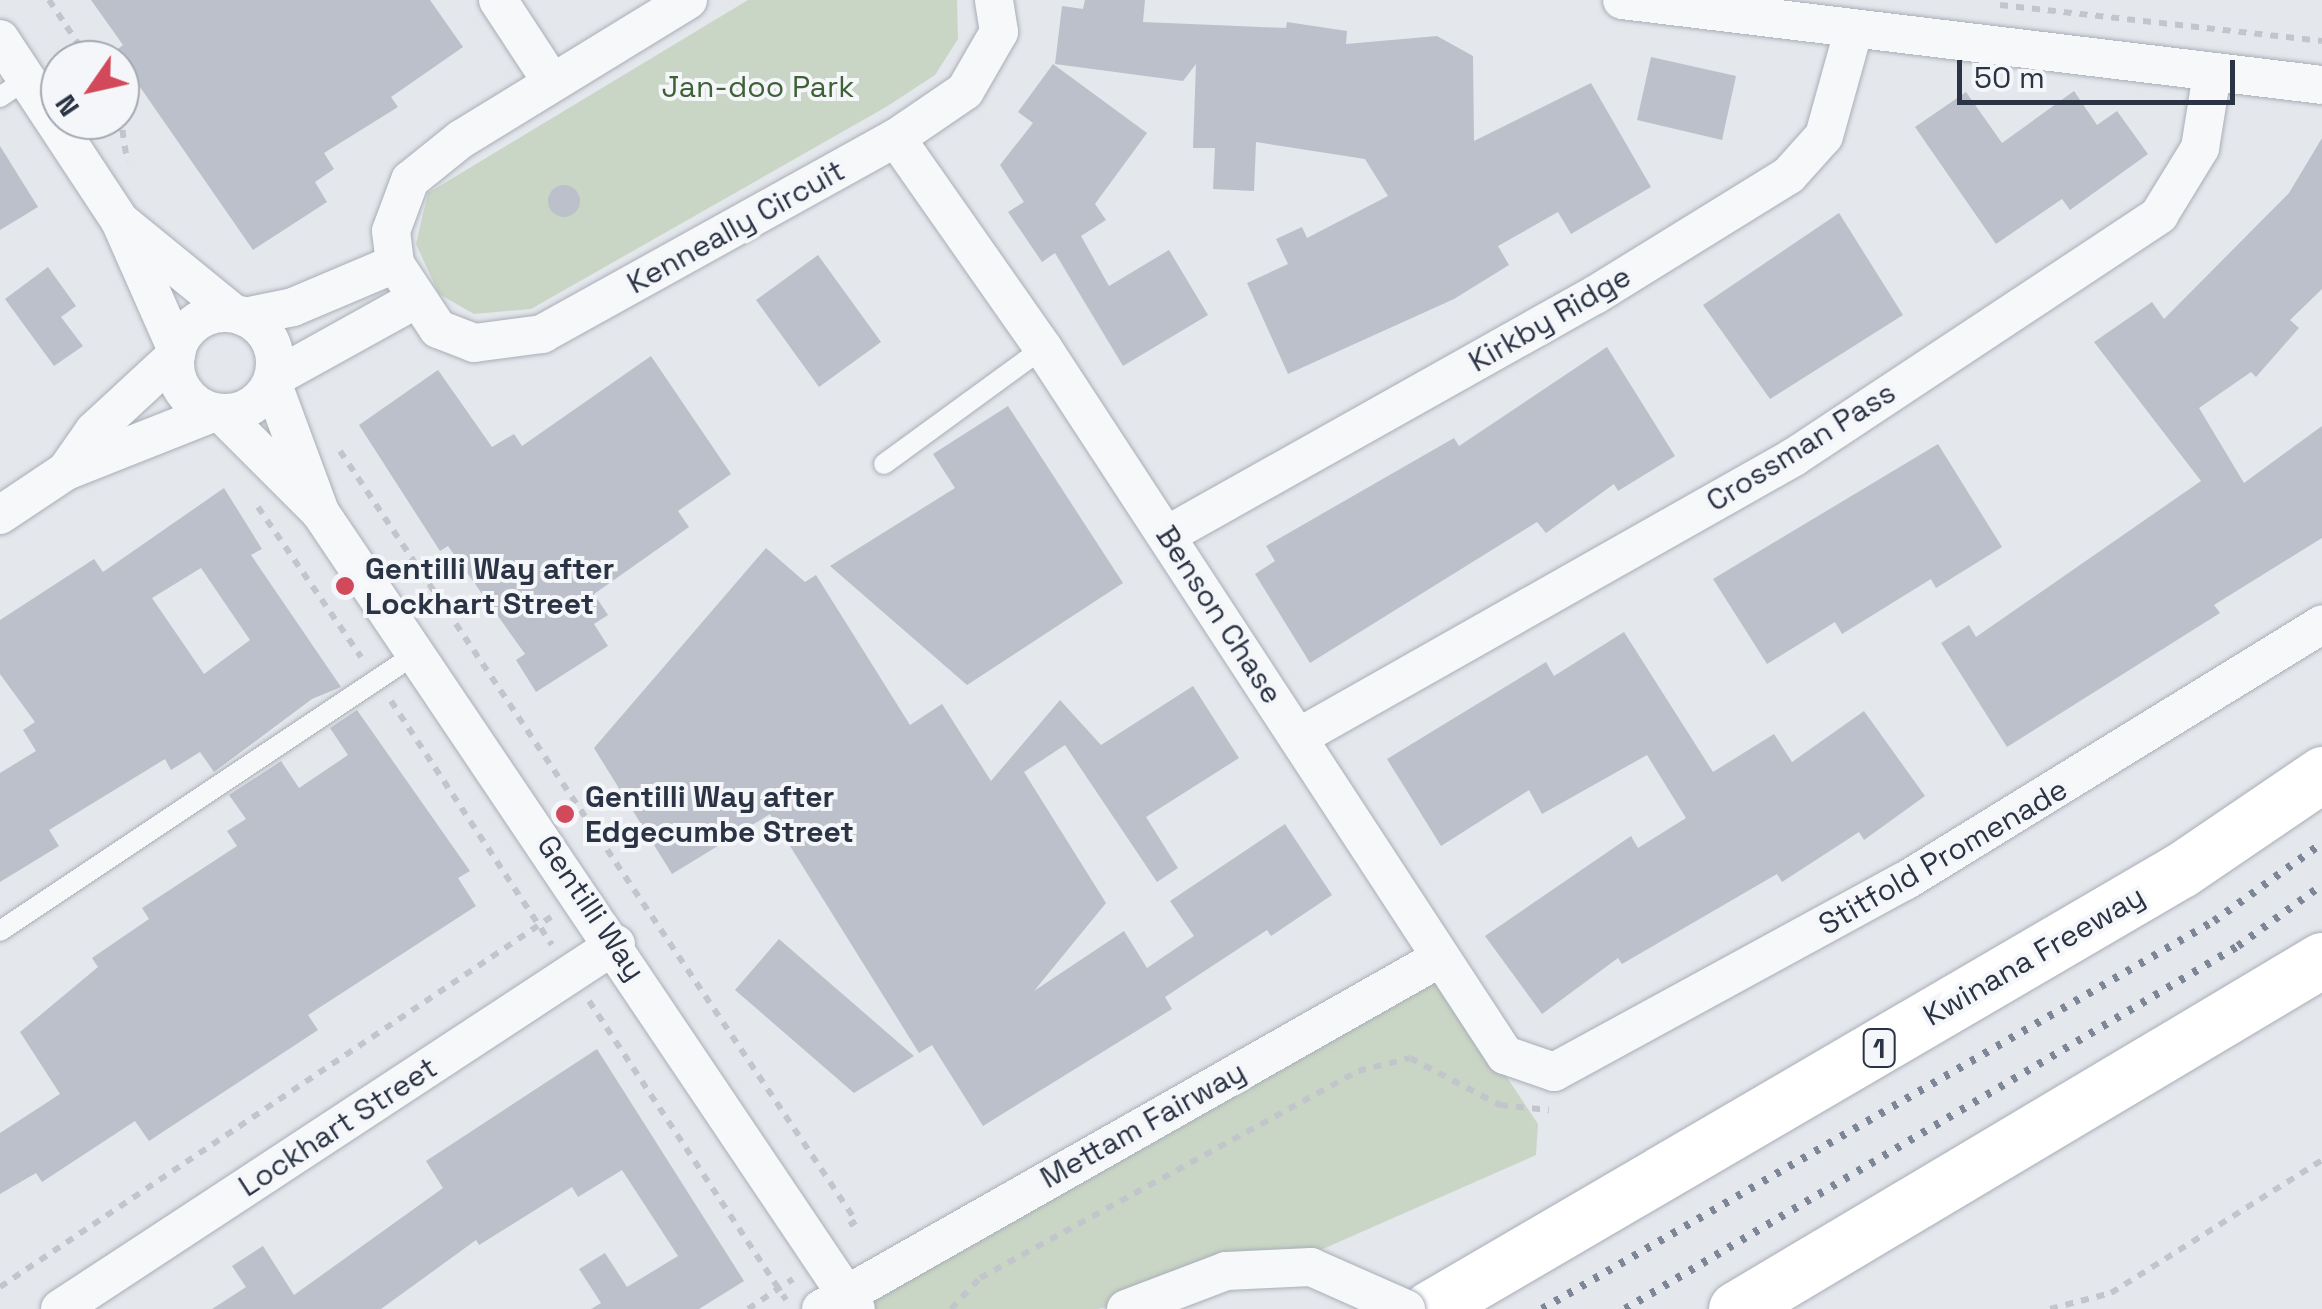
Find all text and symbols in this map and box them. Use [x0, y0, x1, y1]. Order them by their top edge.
north arrow [40, 40, 140, 140]
scale bar [1962, 40, 2240, 102]
text: 50 m [1974, 58, 2045, 97]
park label: Jan-doo Park [662, 69, 854, 105]
text: N [47, 88, 87, 124]
street label: Kenneally Circuit [621, 152, 851, 302]
street label: Kirkby Ridge [1463, 258, 1637, 380]
street label: Crossman Pass [1700, 375, 1902, 519]
street label: Benson Chase [1148, 519, 1290, 711]
place label: Gentilli Way after Lockhart Street [365, 551, 615, 622]
marker: Gentilli Way after Lockhart Street [334, 575, 356, 597]
street label: Stitfold Promenade [1812, 771, 2074, 943]
place label: Gentilli Way after Edgecumbe Street [585, 779, 854, 850]
marker: Gentilli Way after Edgecumbe Street [554, 803, 576, 825]
street label: Gentilli Way [529, 828, 653, 988]
street label: Kwinana Freeway [1917, 878, 2151, 1034]
road number: 1 [1862, 1025, 1896, 1071]
street label: Lockhart Street [232, 1050, 444, 1204]
street label: Mettam Fairway [1034, 1054, 1252, 1196]

